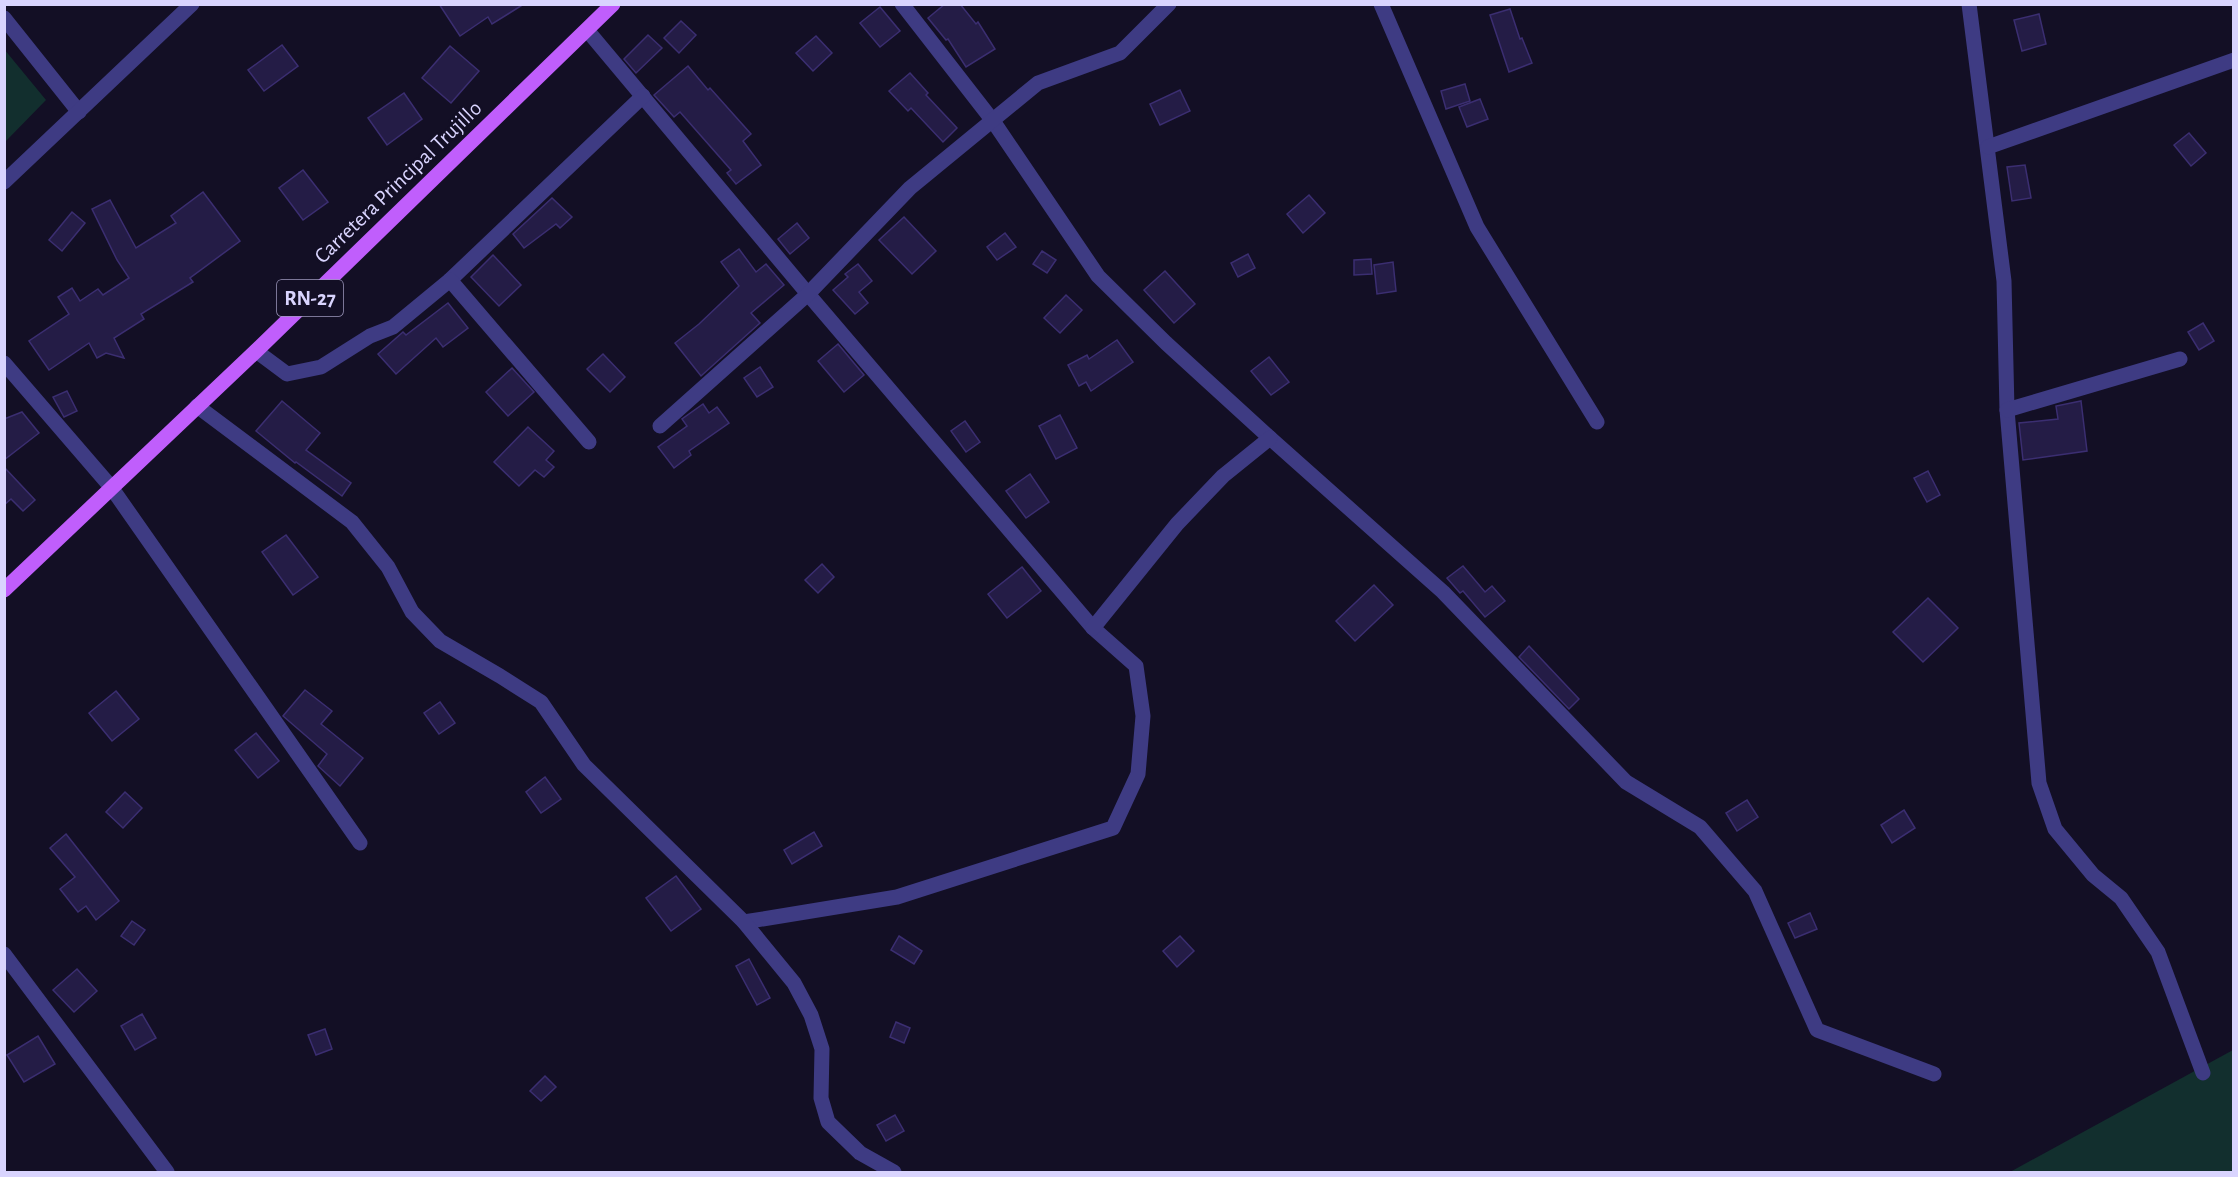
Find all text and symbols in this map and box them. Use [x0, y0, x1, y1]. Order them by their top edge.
street label: Carretera Principal Trujillo [310, 97, 486, 267]
road number: RN-27 [277, 280, 343, 316]

